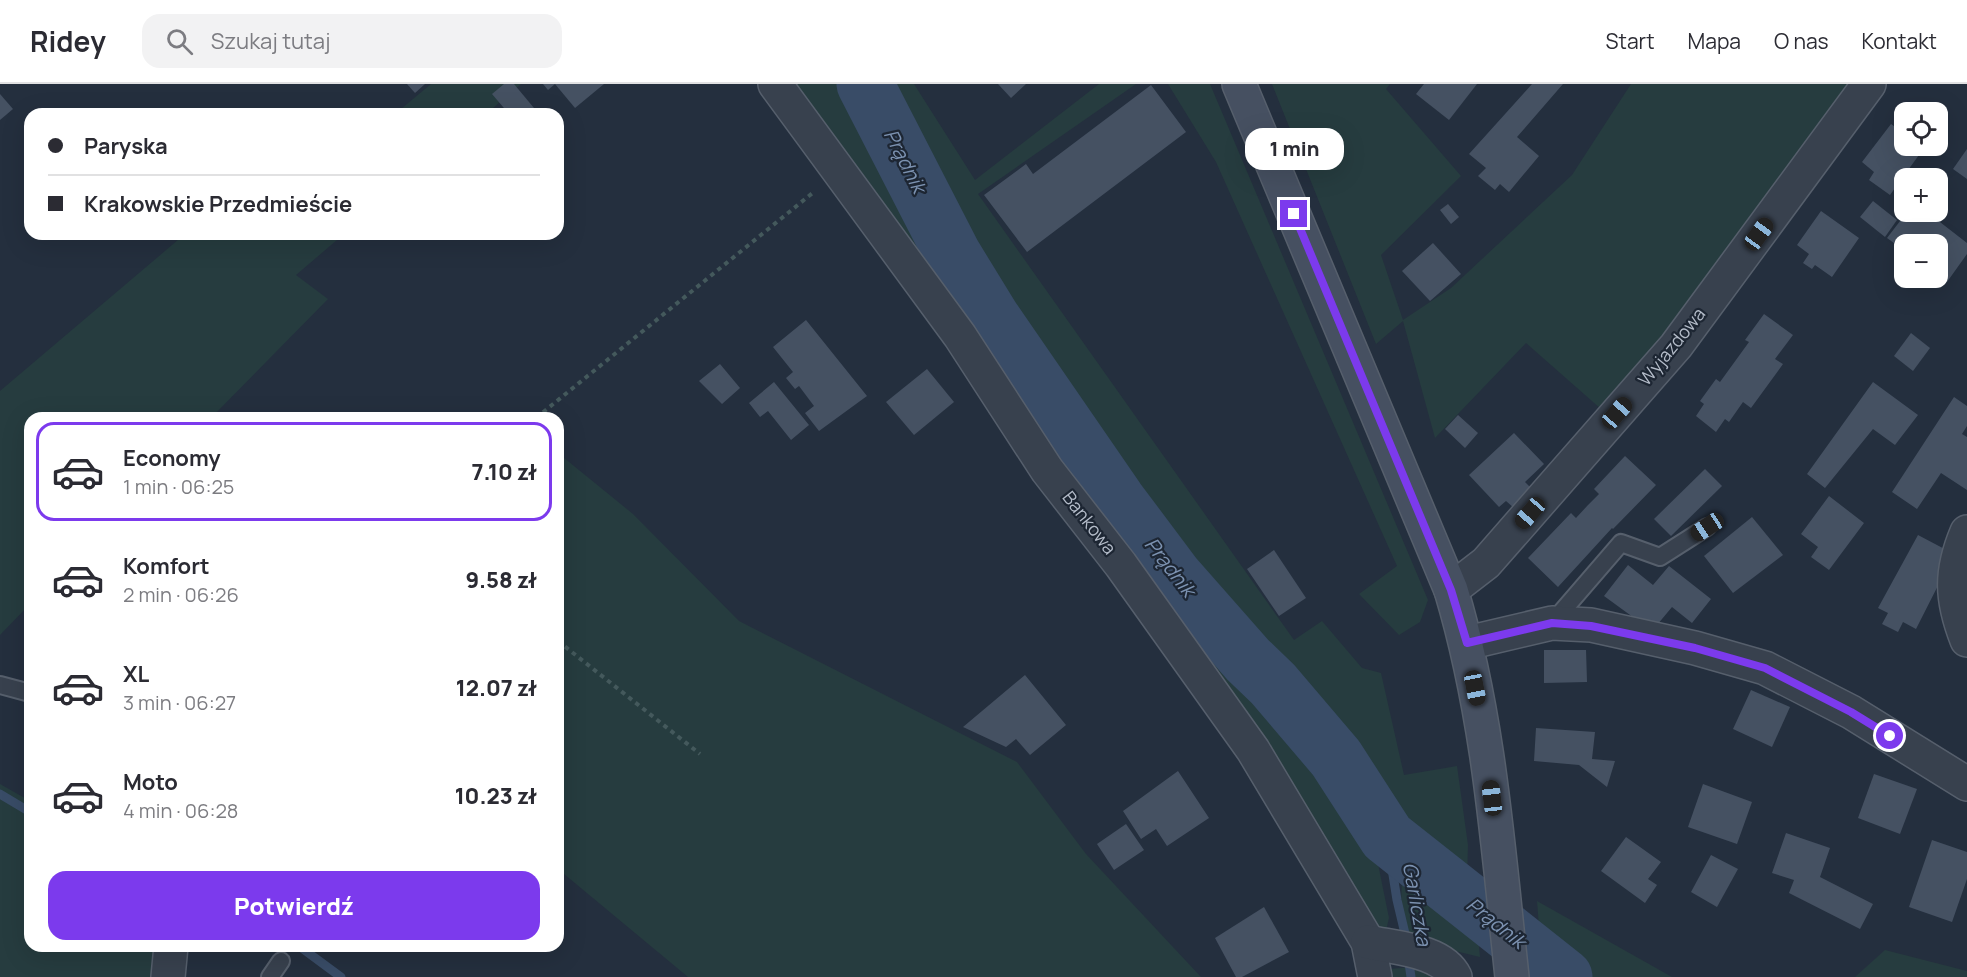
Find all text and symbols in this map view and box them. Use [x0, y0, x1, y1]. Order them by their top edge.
search box [142, 14, 562, 68]
text: Ridey [30, 22, 106, 60]
icon: search [163, 25, 196, 58]
text: Szukaj tutaj [211, 26, 331, 56]
text: Start [1606, 27, 1655, 55]
text: Mapa [1688, 27, 1741, 55]
text: O nas [1774, 27, 1829, 55]
text: Kontakt [1862, 27, 1937, 55]
map controls [1894, 102, 1948, 288]
button: locate [1894, 102, 1948, 156]
water label: Prądnik [878, 124, 934, 200]
callout: 1 min [1244, 127, 1344, 169]
text: Paryska [84, 131, 168, 161]
text: 1 min [1269, 135, 1320, 162]
button: + [1894, 168, 1948, 222]
text: Krakowskie Przedmieście [84, 189, 352, 219]
route end [1280, 200, 1307, 227]
car [1741, 214, 1777, 254]
button: − [1894, 234, 1948, 288]
street label: Wyjazdowa [1632, 302, 1710, 390]
car [1598, 394, 1636, 432]
text: Economy [123, 443, 221, 473]
icon: car [51, 445, 105, 499]
text: 7.10 zł [472, 457, 537, 487]
text: 1 min · 06:25 [123, 473, 234, 500]
street label: Bankowa [1058, 486, 1122, 559]
car [1511, 494, 1549, 532]
car [1687, 510, 1727, 544]
water label: Prądnik [1139, 531, 1204, 604]
text: Komfort [123, 551, 210, 581]
icon: car [51, 553, 105, 607]
text: 9.58 zł [465, 565, 537, 595]
text: 2 min · 06:26 [123, 581, 239, 608]
text: XL [123, 659, 149, 689]
icon: car [51, 661, 105, 715]
car [1463, 669, 1487, 707]
text: 12.07 zł [456, 673, 537, 703]
text: 3 min · 06:27 [123, 689, 236, 716]
route start [1876, 722, 1903, 749]
text: Moto [123, 767, 178, 797]
icon: car [51, 769, 105, 823]
car [1481, 779, 1503, 817]
text: 10.23 zł [455, 781, 537, 811]
text: 4 min · 06:28 [123, 797, 238, 824]
water label: Garliczka [1397, 860, 1438, 949]
button: Potwierdź [48, 871, 540, 940]
water label: Prądnik [1461, 891, 1534, 956]

